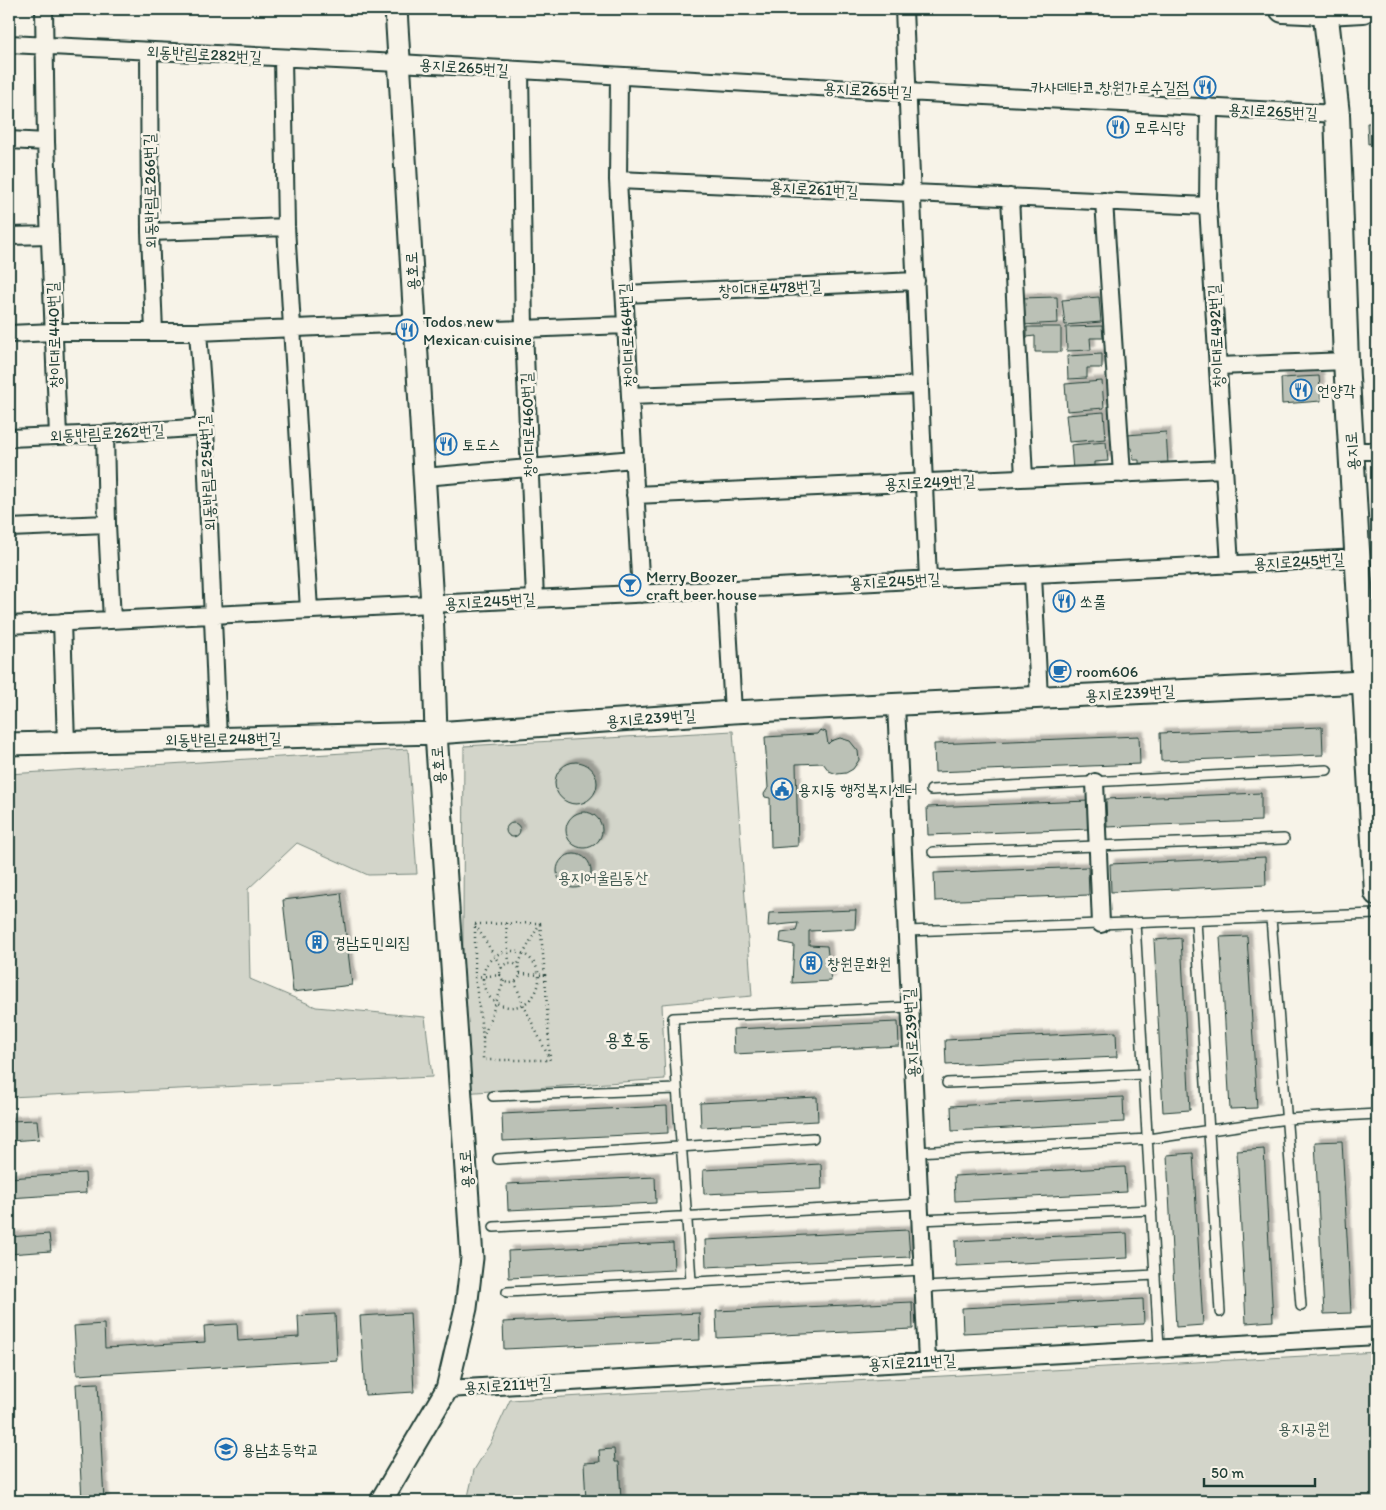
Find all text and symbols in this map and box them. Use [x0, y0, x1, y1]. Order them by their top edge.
street label: 외동반림로282번길 [146, 41, 262, 67]
street label: 용지로265번길 [419, 54, 510, 80]
restaurant icon: 카사데타코 창원가로수길점 [1193, 75, 1217, 99]
street label: 용지로265번길 [823, 78, 913, 102]
place label: 카사데타코 창원가로수길점 [1031, 78, 1189, 97]
street label: 용지로265번길 [1228, 99, 1318, 123]
restaurant icon: 모루식당 [1106, 115, 1130, 139]
place label: 모루식당 [1134, 118, 1186, 137]
street label: 외동반림로266번길 [139, 133, 161, 249]
street label: 용지로261번길 [769, 177, 859, 201]
street label: 용호로 [402, 251, 422, 291]
street label: 창이대로478번길 [718, 276, 822, 300]
street label: 창이대로440번길 [43, 281, 65, 388]
street label: 창이대로464번길 [615, 282, 639, 388]
street label: 창이대로492번길 [1204, 284, 1228, 388]
place label: Todos new Mexican cuisine [423, 312, 532, 349]
restaurant icon: Todos new Mexican cuisine [395, 318, 419, 342]
street label: 창이대로460번길 [517, 372, 539, 478]
restaurant icon: 언양각 [1289, 378, 1313, 402]
place label: 언양각 [1317, 381, 1356, 400]
street label: 외동반림로254번길 [194, 414, 220, 532]
street label: 외동반림로262번길 [49, 420, 165, 446]
street label: 용지로 [1341, 431, 1363, 471]
restaurant icon: 토도스 [434, 432, 458, 456]
place label: 토도스 [462, 435, 501, 454]
street label: 용지로249번길 [884, 471, 976, 493]
street label: 용지로245번길 [1253, 549, 1345, 573]
place label: Merry Boozer craft beer house [646, 567, 757, 604]
street label: 용지로245번길 [849, 569, 941, 593]
bar icon: Merry Boozer craft beer house [618, 573, 642, 597]
street label: 용지로245번길 [444, 589, 536, 613]
restaurant icon: 쏘풀 [1052, 589, 1076, 613]
place label: 쏘풀 [1080, 592, 1106, 611]
cafe icon: room606 [1048, 659, 1072, 683]
place label: room606 [1076, 662, 1138, 681]
street label: 용지로239번길 [1085, 681, 1175, 705]
street label: 용지로239번길 [606, 705, 697, 731]
street label: 외동반림로248번길 [164, 728, 282, 750]
street label: 용호로 [427, 745, 449, 785]
public building icon: 용지동 행정복지센터 [770, 777, 794, 801]
place label: 용지동 행정복지센터 [798, 780, 917, 799]
park label: 용지어울림동산 [558, 868, 648, 887]
building icon: 경남도민의집 [305, 930, 329, 954]
place label: 경남도민의집 [333, 933, 410, 952]
building icon: 창원문화원 [799, 951, 823, 975]
place label: 창원문화원 [827, 954, 891, 973]
street label: 용지로239번길 [899, 988, 923, 1078]
district label: 용호동 [605, 1028, 651, 1051]
street label: 용호로 [455, 1149, 477, 1189]
street label: 용지로211번길 [868, 1350, 956, 1374]
street label: 용지로211번길 [464, 1373, 552, 1397]
park label: 용지공원 [1278, 1419, 1330, 1438]
school or university icon: 용남초등학교 [214, 1437, 238, 1461]
place label: 용남초등학교 [242, 1440, 319, 1459]
scale bar [1204, 1455, 1315, 1487]
text: 50 m [1211, 1464, 1244, 1482]

